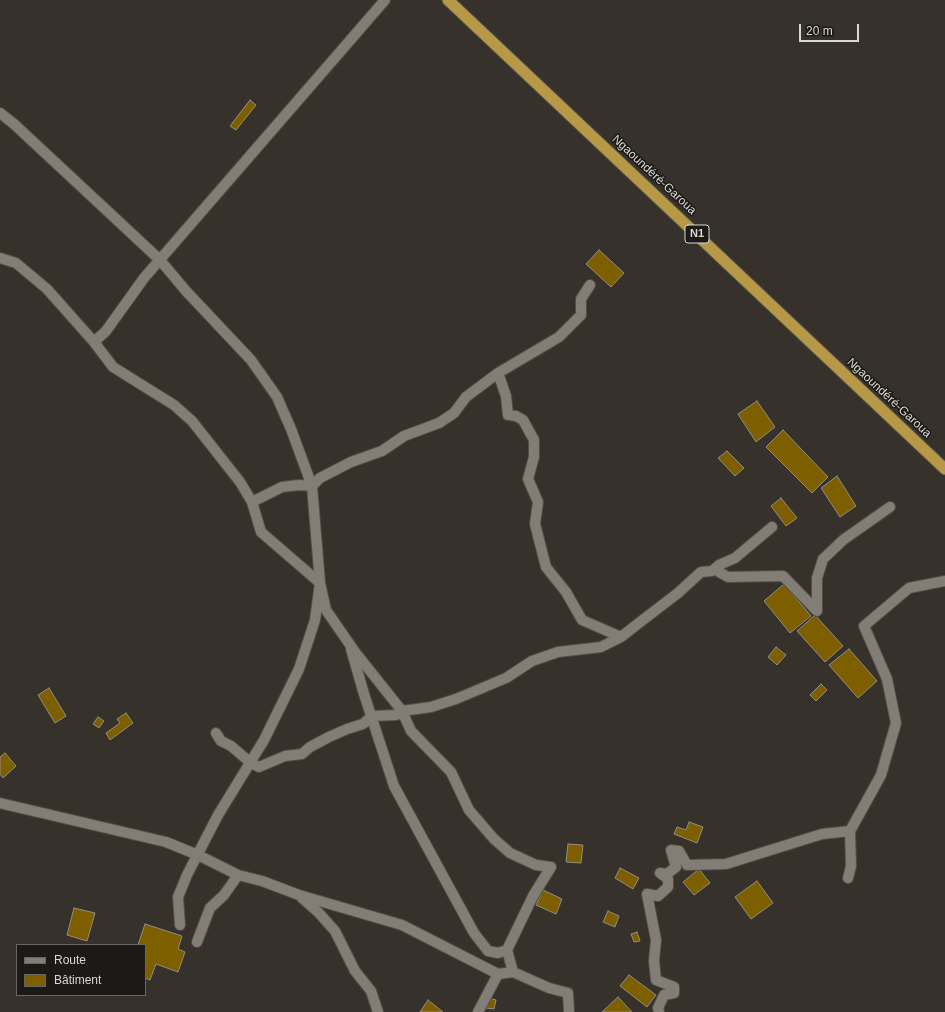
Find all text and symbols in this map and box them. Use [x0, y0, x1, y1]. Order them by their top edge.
scale bar [801, 16, 861, 42]
text: 20 m [806, 24, 833, 38]
street label: Ngaoundéré-Garoua [609, 132, 699, 218]
road number: N1 [685, 225, 709, 243]
street label: Ngaoundéré-Garoua [844, 355, 934, 441]
legend [16, 944, 146, 996]
text: Route [54, 953, 86, 967]
text: Bâtiment [54, 973, 101, 987]

